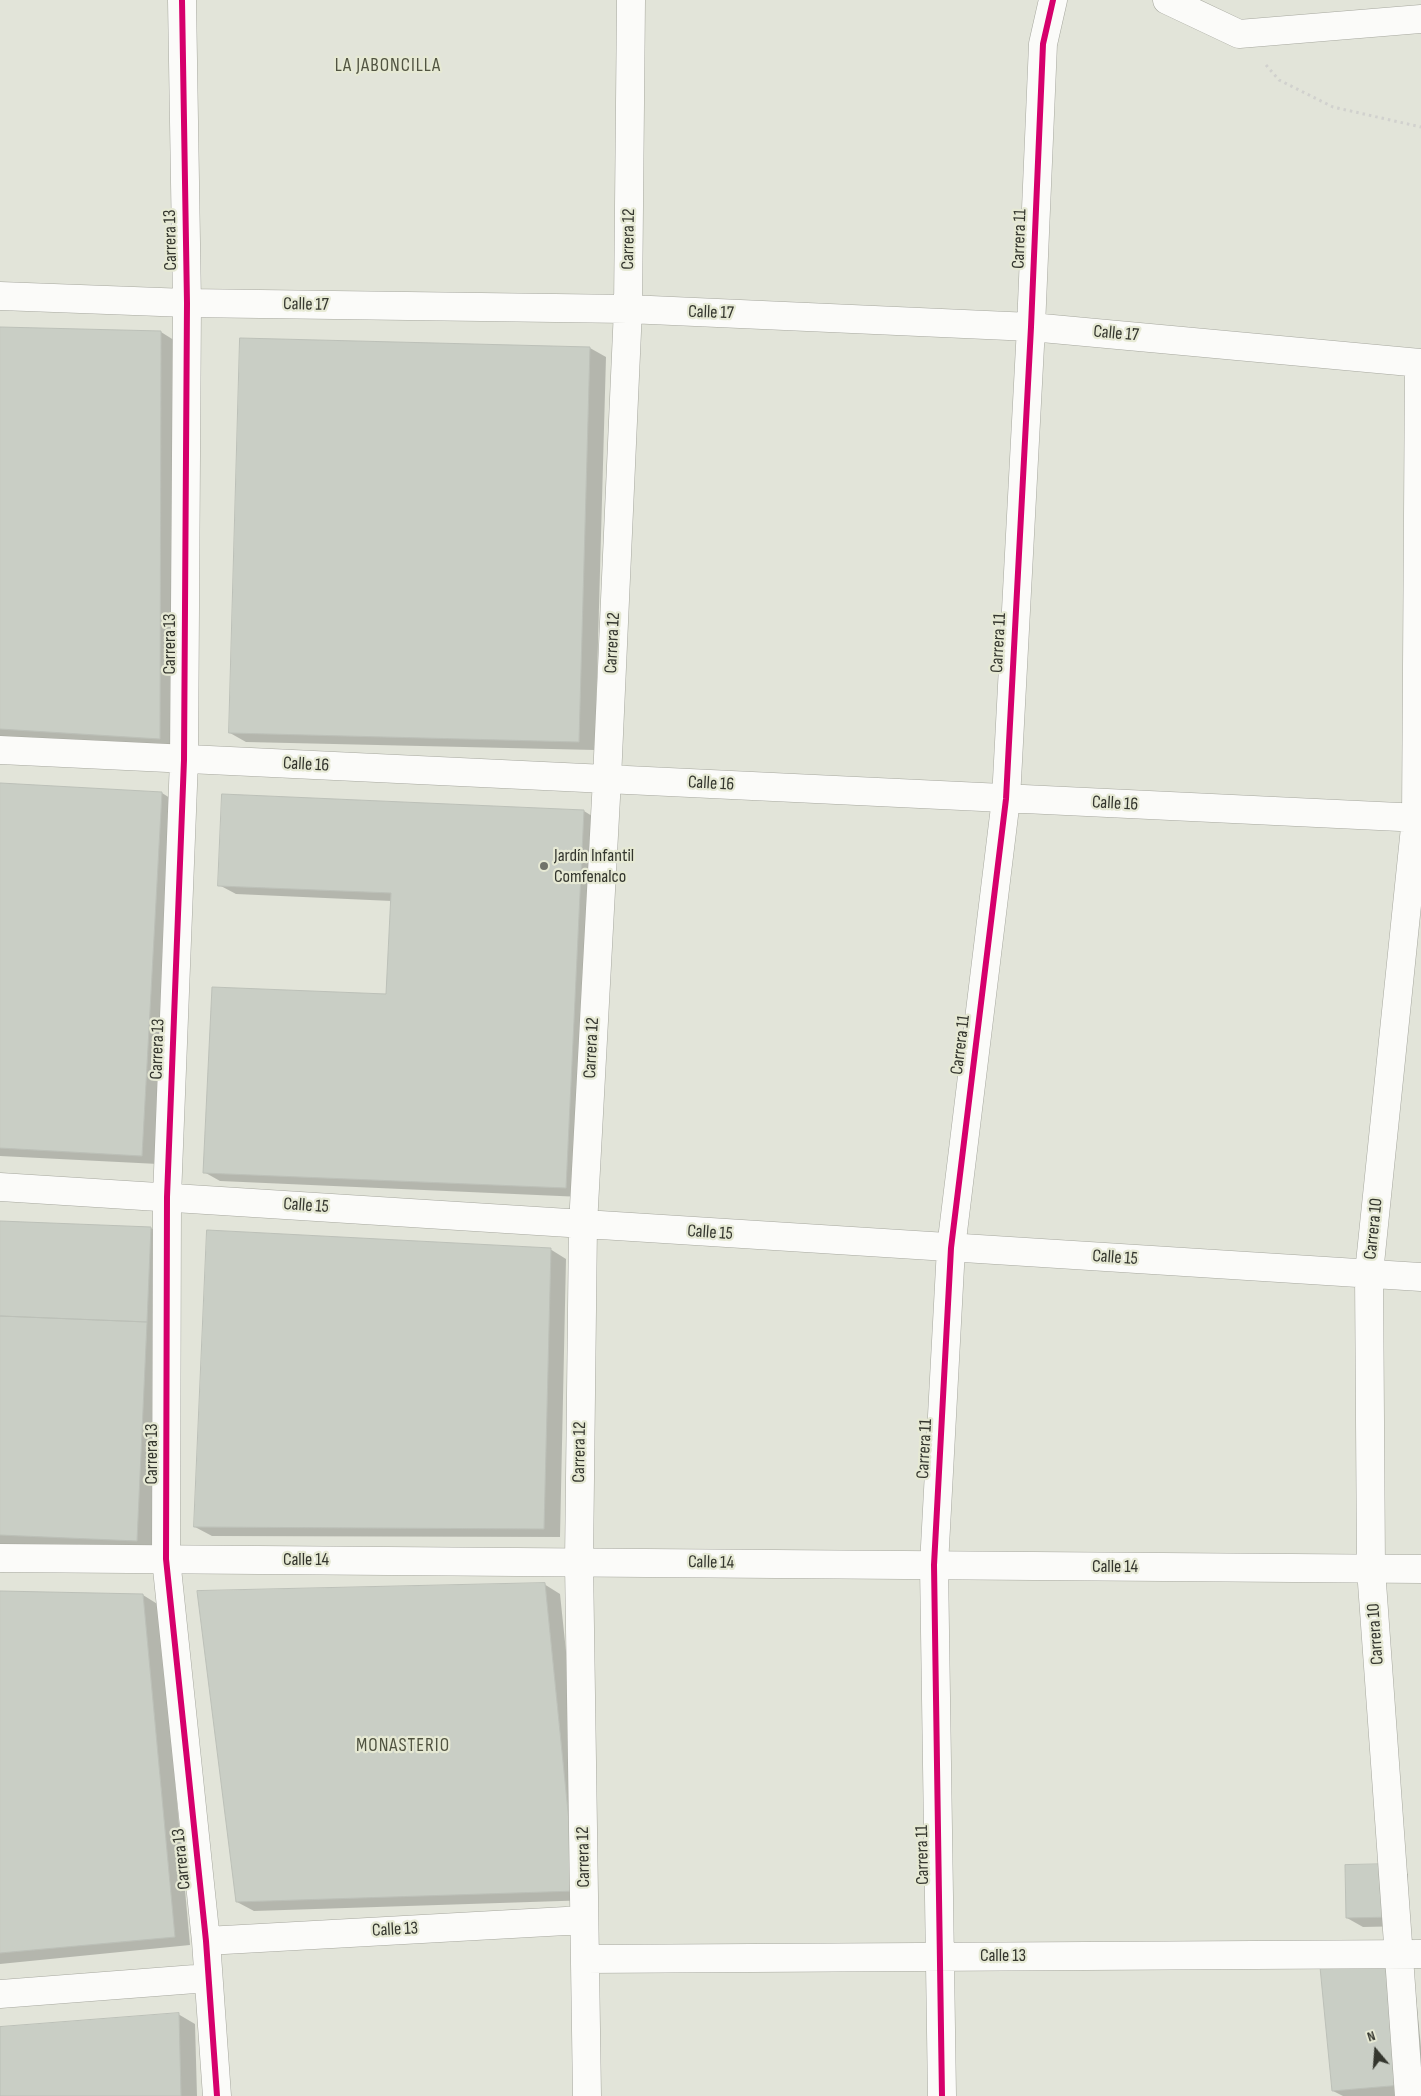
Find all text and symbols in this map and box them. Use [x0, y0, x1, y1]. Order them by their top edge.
district label: LA JABONCILLA [333, 55, 443, 77]
street label: Carrera 12 [618, 208, 640, 270]
street label: Carrera 13 [160, 209, 182, 271]
street label: Carrera 11 [1008, 209, 1032, 269]
street label: Calle 17 [283, 294, 329, 316]
street label: Calle 17 [688, 301, 734, 325]
street label: Calle 17 [1092, 321, 1140, 347]
street label: Carrera 12 [601, 612, 625, 674]
street label: Carrera 13 [159, 613, 181, 675]
street label: Carrera 11 [987, 613, 1011, 673]
street label: Calle 16 [282, 753, 330, 777]
street label: Calle 16 [687, 772, 735, 796]
street label: Calle 16 [1091, 792, 1139, 816]
place label: Jardín Infantil Comfenalco [554, 845, 634, 888]
marker: Jardín Infantil Comfenalco [538, 860, 550, 872]
street label: Carrera 11 [947, 1014, 975, 1076]
street label: Carrera 12 [580, 1017, 604, 1079]
street label: Carrera 13 [146, 1018, 170, 1080]
street label: Calle 15 [282, 1194, 330, 1218]
street label: Carrera 10 [1360, 1197, 1388, 1261]
street label: Calle 15 [686, 1221, 734, 1245]
street label: Calle 15 [1091, 1246, 1139, 1270]
street label: Carrera 11 [913, 1419, 937, 1479]
street label: Carrera 12 [569, 1421, 591, 1483]
street label: Carrera 13 [141, 1423, 163, 1485]
street label: Calle 14 [283, 1549, 329, 1571]
street label: Calle 14 [688, 1552, 734, 1574]
street label: Calle 14 [1092, 1556, 1138, 1578]
street label: Carrera 10 [1363, 1603, 1389, 1665]
district label: MONASTERIO [355, 1735, 451, 1757]
street label: Carrera 11 [912, 1825, 934, 1885]
street label: Carrera 12 [573, 1826, 595, 1888]
street label: Carrera 13 [168, 1827, 196, 1891]
street label: Calle 13 [371, 1918, 419, 1942]
street label: Calle 13 [980, 1945, 1026, 1967]
north arrow [1351, 2026, 1401, 2076]
text: N [1365, 2027, 1377, 2046]

